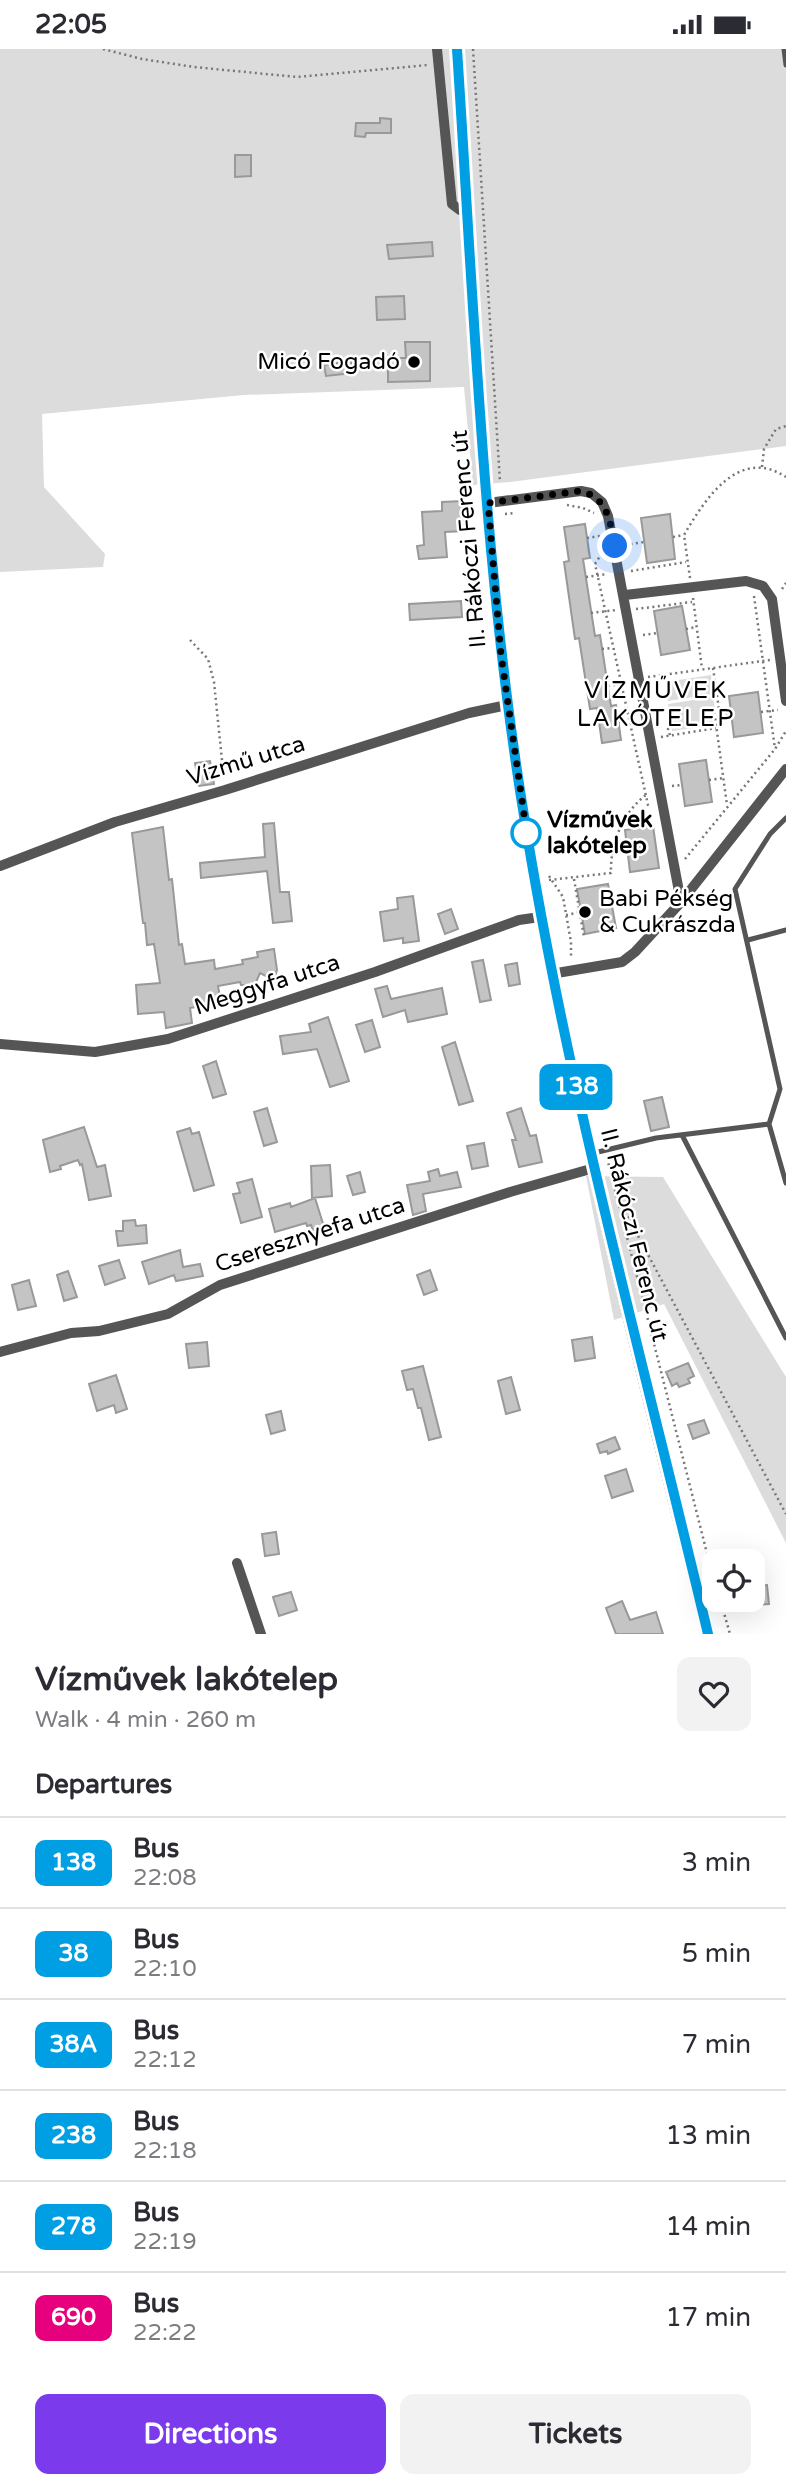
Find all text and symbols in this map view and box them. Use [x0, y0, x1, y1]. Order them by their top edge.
text: 22:05 [35, 9, 107, 40]
place label: Micó Fogadó [257, 348, 400, 376]
marker: Micó Fogadó [406, 354, 422, 370]
street label: II. Rákóczi Ferenc út [446, 429, 492, 649]
your location [597, 528, 632, 563]
district label: VÍZMŰVEK LAKÓTELEP [577, 675, 735, 733]
street label: Vízmű utca [184, 730, 308, 792]
place label: Vízművek lakótelep [547, 806, 653, 860]
marker: Vízművek lakótelep [511, 818, 541, 848]
place label: Babi Pékség & Cukrászda [599, 885, 736, 939]
marker: Babi Pékség & Cukrászda [577, 904, 593, 920]
street label: Meggyfa utca [191, 948, 343, 1022]
line badge: 138 [536, 1064, 616, 1110]
text: 138 [553, 1072, 599, 1101]
street label: II. Rákóczi Ferenc út [594, 1126, 674, 1345]
street label: Cseresznyefa utca [212, 1191, 408, 1279]
map controls [702, 1549, 765, 1612]
button: locate [702, 1549, 765, 1612]
button: heart [677, 1657, 751, 1731]
text: Vízművek lakótelep [35, 1660, 338, 1699]
text: Walk · 4 min · 260 m [35, 1706, 256, 1734]
text: Departures [35, 1769, 172, 1800]
text: Bus [133, 1833, 179, 1864]
text: 3 min [682, 1847, 751, 1878]
text: 138 [51, 1848, 96, 1877]
text: 22:08 [133, 1864, 197, 1892]
text: Bus [133, 1924, 179, 1955]
text: 5 min [682, 1938, 751, 1969]
text: 38 [58, 1939, 89, 1968]
text: 22:10 [133, 1955, 197, 1983]
text: Bus [133, 2015, 179, 2046]
text: 7 min [682, 2029, 751, 2060]
text: 38A [49, 2030, 98, 2059]
text: 22:12 [133, 2046, 197, 2074]
text: Bus [133, 2106, 179, 2137]
text: 13 min [665, 2120, 751, 2151]
text: 238 [51, 2121, 96, 2150]
text: 22:18 [133, 2137, 197, 2165]
text: Bus [133, 2197, 179, 2228]
text: 14 min [665, 2211, 751, 2242]
text: 278 [51, 2212, 96, 2241]
text: 22:19 [133, 2228, 197, 2256]
text: Bus [133, 2288, 179, 2319]
text: 17 min [665, 2302, 751, 2333]
text: 690 [51, 2303, 96, 2332]
text: 22:22 [133, 2319, 197, 2347]
button: Directions [35, 2394, 386, 2474]
button: Tickets [400, 2394, 751, 2474]

